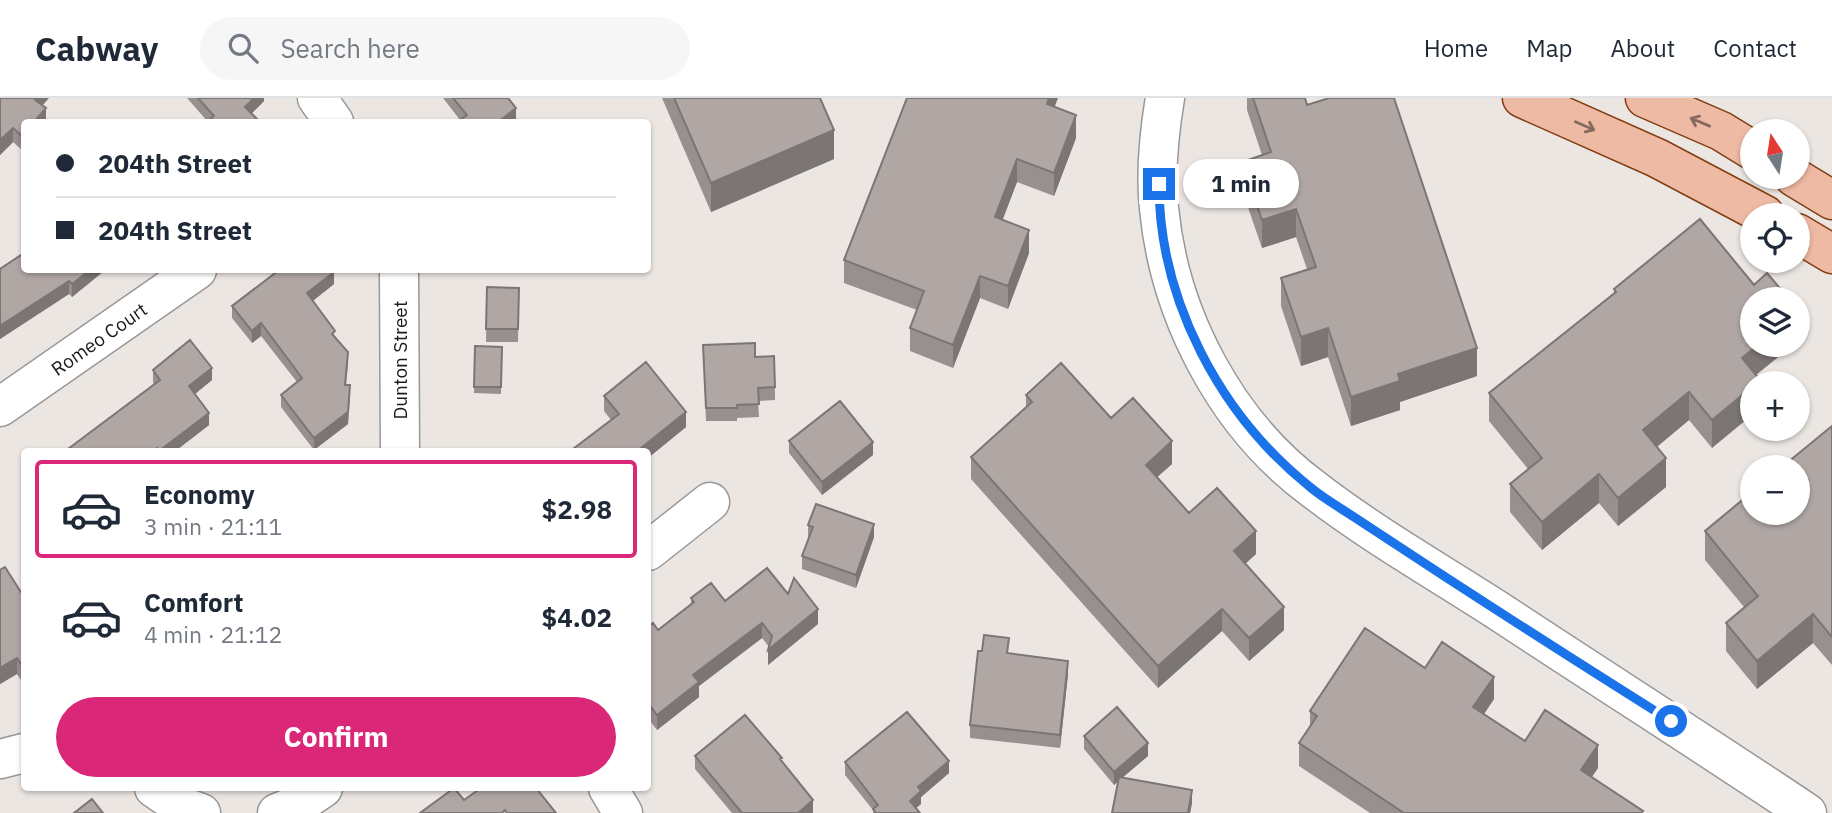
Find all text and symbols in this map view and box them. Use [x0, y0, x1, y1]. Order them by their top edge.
search box [200, 17, 690, 80]
text: Cabway [35, 27, 158, 70]
icon: search [224, 29, 262, 67]
text: Search here [280, 31, 420, 65]
text: Home [1424, 32, 1488, 64]
text: Map [1526, 32, 1572, 64]
text: About [1610, 32, 1675, 64]
text: Contact [1713, 32, 1797, 64]
one-way arrow [1689, 115, 1711, 128]
north arrow [1740, 119, 1810, 189]
map controls [1740, 119, 1810, 525]
one-way arrow [1574, 120, 1595, 133]
text: 204th Street [98, 146, 252, 180]
callout: 1 min [1184, 160, 1299, 208]
route end [1143, 168, 1175, 200]
text: 1 min [1211, 168, 1271, 198]
button: locate [1740, 203, 1810, 273]
text: 204th Street [98, 213, 252, 247]
button: layers [1740, 287, 1810, 357]
street label: Romeo Court [46, 297, 152, 381]
street label: Dunton Street [388, 301, 412, 419]
button: + [1740, 371, 1810, 441]
button: − [1740, 455, 1810, 525]
text: Economy [144, 477, 255, 511]
icon: car [60, 478, 123, 541]
text: $2.98 [542, 492, 612, 526]
text: 3 min · 21:11 [144, 511, 282, 541]
text: Comfort [144, 585, 243, 619]
icon: car [60, 586, 123, 649]
text: $4.02 [542, 600, 612, 634]
text: 4 min · 21:12 [144, 619, 282, 649]
button: Confirm [56, 697, 616, 777]
route start [1655, 705, 1687, 737]

